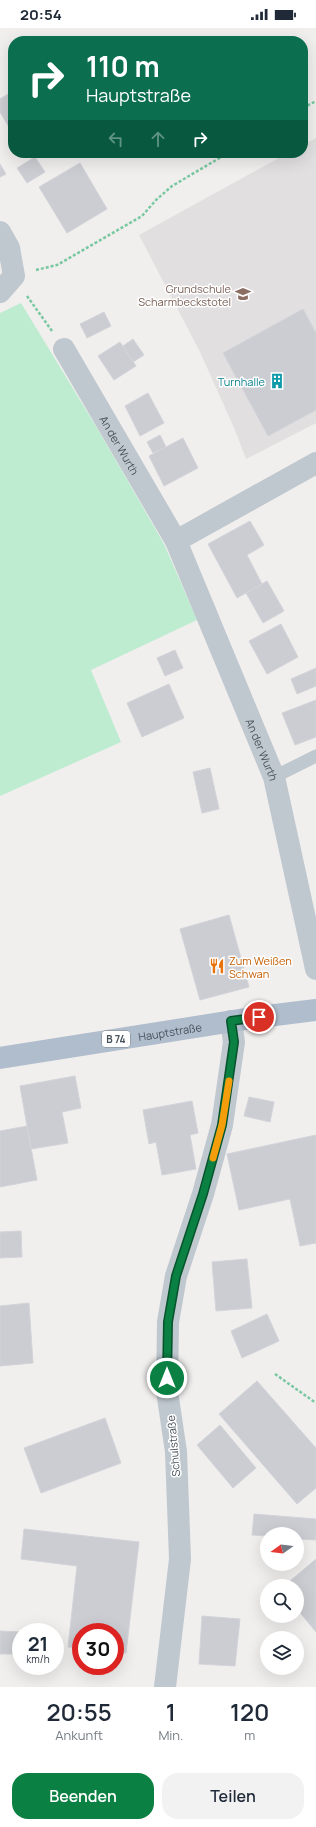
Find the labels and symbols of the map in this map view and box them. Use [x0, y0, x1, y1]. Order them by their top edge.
place label: Grundschule Scharmbeckstotel [138, 281, 232, 309]
school or university icon: Grundschule Scharmbeckstotel [234, 285, 252, 303]
building icon: Turnhalle [268, 372, 286, 390]
place label: Turnhalle [218, 374, 266, 389]
street label: An der Wurth [97, 412, 143, 477]
street label: An der Wurth [243, 716, 282, 782]
place label: Zum Weißen Schwan [229, 953, 292, 981]
restaurant icon: Zum Weißen Schwan [208, 957, 226, 975]
pin [242, 1000, 276, 1034]
street label: Hauptstraße [137, 1019, 203, 1044]
road number: B 74 [102, 1031, 130, 1047]
position arrow [146, 1357, 188, 1399]
street label: Schulstraße [163, 1414, 183, 1477]
north arrow [260, 1527, 304, 1571]
speed limit sign: 30 [72, 1623, 124, 1675]

